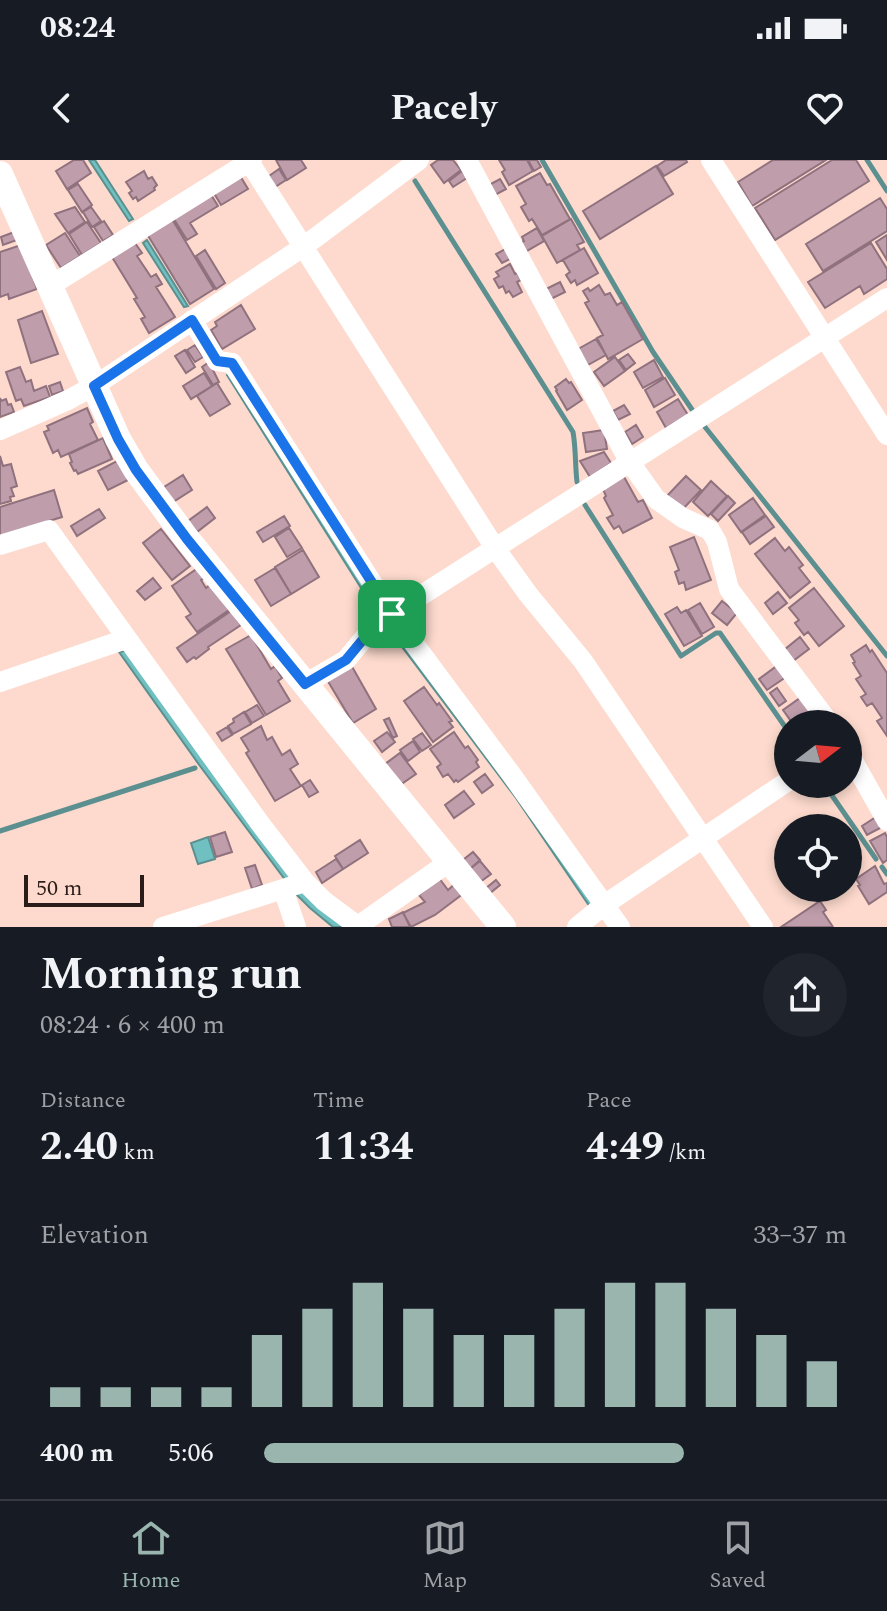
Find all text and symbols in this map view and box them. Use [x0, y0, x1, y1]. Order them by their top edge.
text: 08:24 [40, 5, 115, 51]
text: Pacely [390, 81, 497, 136]
icon: back [40, 86, 84, 130]
icon: heart [803, 86, 847, 130]
pin [358, 580, 426, 648]
icon: arrive [370, 592, 414, 636]
north arrow [774, 710, 862, 798]
map controls [774, 710, 862, 902]
button: locate [774, 814, 862, 902]
scale bar [24, 871, 144, 907]
text: 50 m [36, 872, 82, 905]
text: Morning run [40, 941, 302, 1008]
button: share [763, 953, 847, 1037]
text: 08:24 · 6 × 400 m [40, 1005, 225, 1045]
text: Distance [40, 1084, 126, 1117]
text: Time [313, 1084, 364, 1117]
text: Pace [586, 1084, 632, 1117]
text: 2.40 [40, 1117, 118, 1178]
text: 11:34 [313, 1117, 413, 1178]
text: 4:49 [586, 1117, 664, 1178]
text: km [118, 1136, 155, 1169]
text: /km [664, 1136, 706, 1169]
text: Elevation [40, 1215, 149, 1255]
text: 33–37 m [753, 1215, 847, 1255]
text: 400 m [40, 1433, 114, 1473]
text: 5:06 [168, 1433, 214, 1473]
tab: Home [121, 1516, 180, 1597]
tab: Map [423, 1516, 467, 1597]
tab: Saved [709, 1516, 766, 1597]

